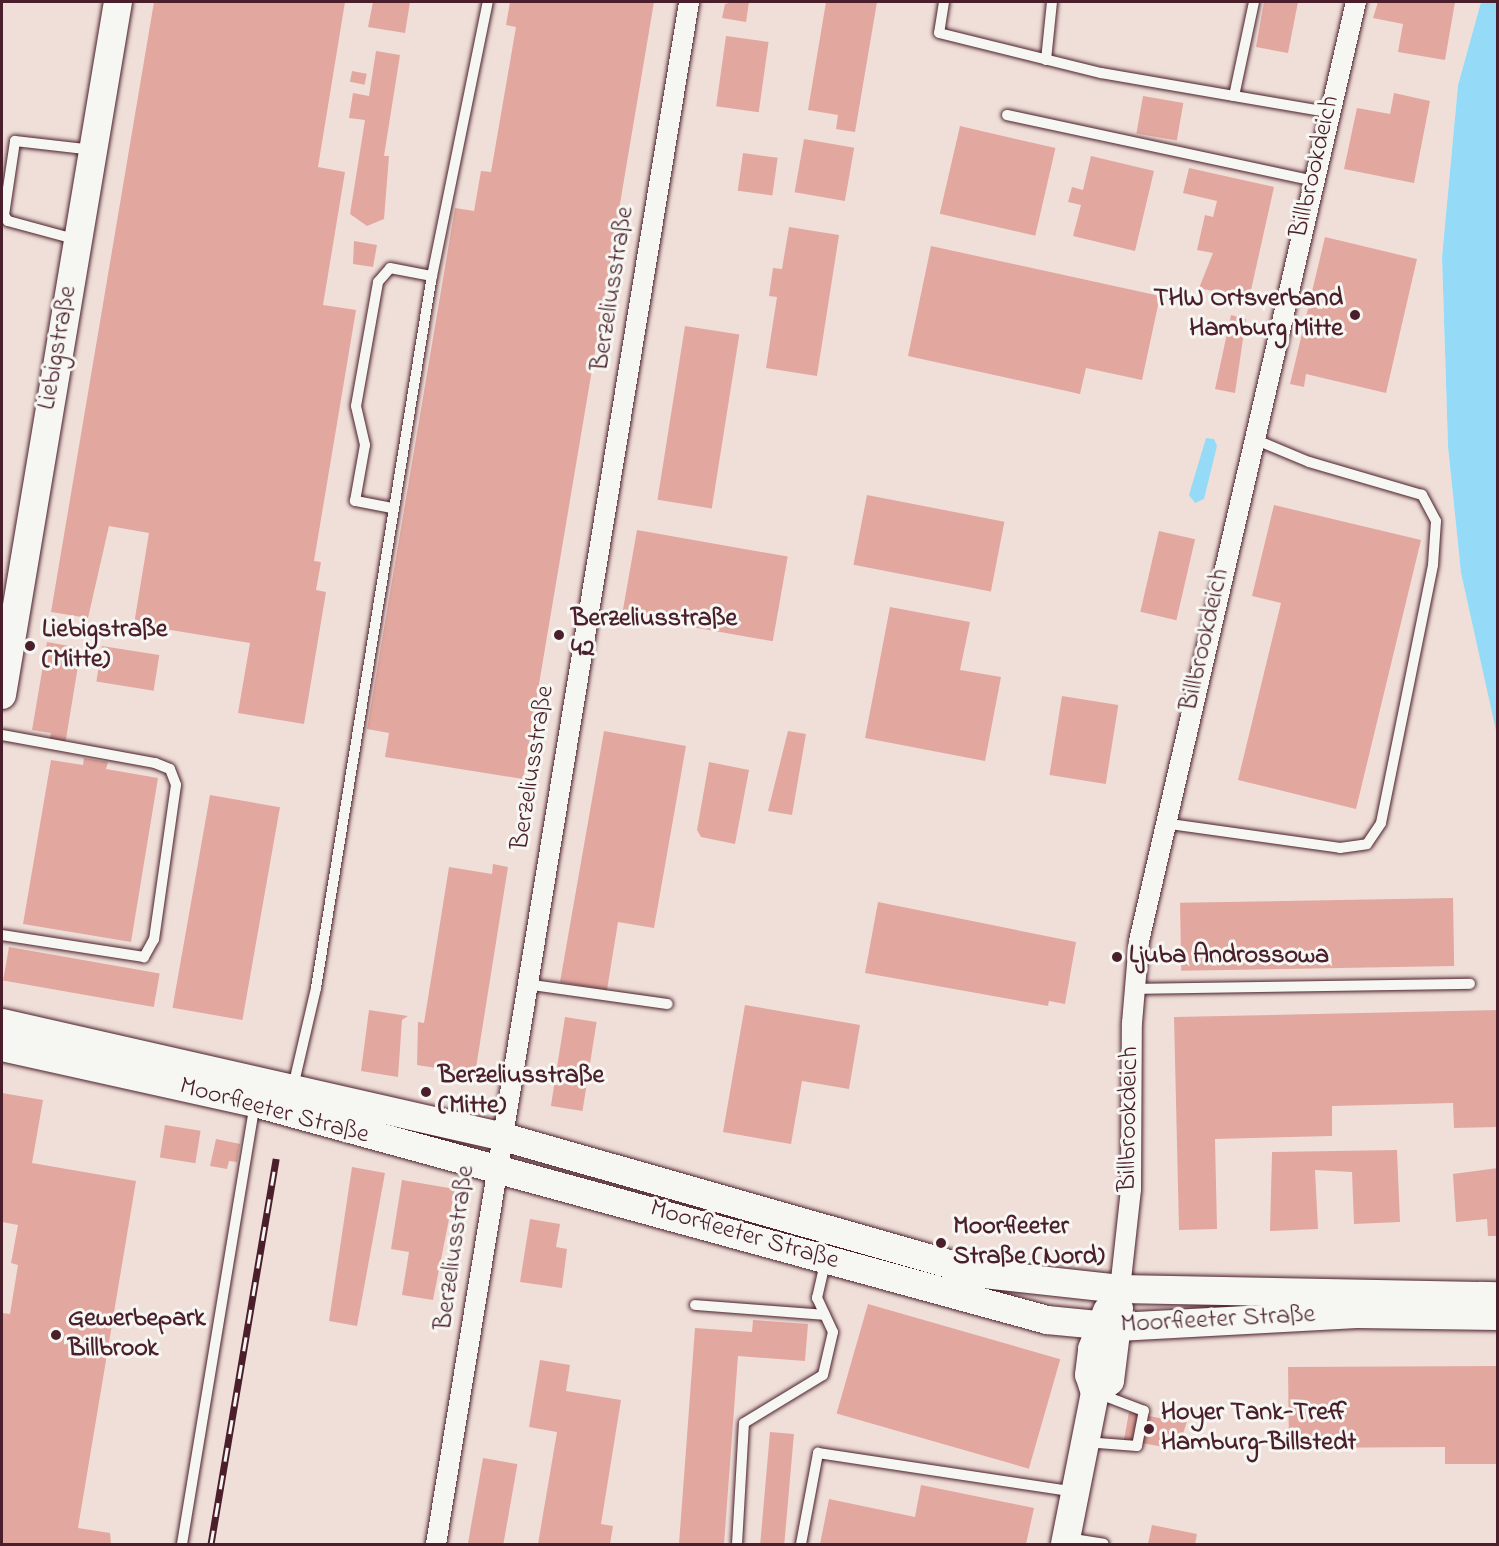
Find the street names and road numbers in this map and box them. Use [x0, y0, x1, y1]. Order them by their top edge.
street label: Billbrookdeich [1284, 93, 1348, 241]
street label: Berzeliusstraße [586, 205, 642, 373]
street label: Liebigstraße [33, 284, 85, 412]
street label: Billbrookdeich [1174, 566, 1238, 714]
street label: Berzeliusstraße [506, 684, 562, 852]
street label: Billbrookdeich [1113, 1046, 1147, 1192]
street label: Moorfleeter Straße [176, 1072, 372, 1152]
street label: Berzeliusstraße [429, 1164, 483, 1332]
street label: Moorfleeter Straße [646, 1194, 842, 1278]
street label: Moorfleeter Straße [1120, 1300, 1316, 1342]

